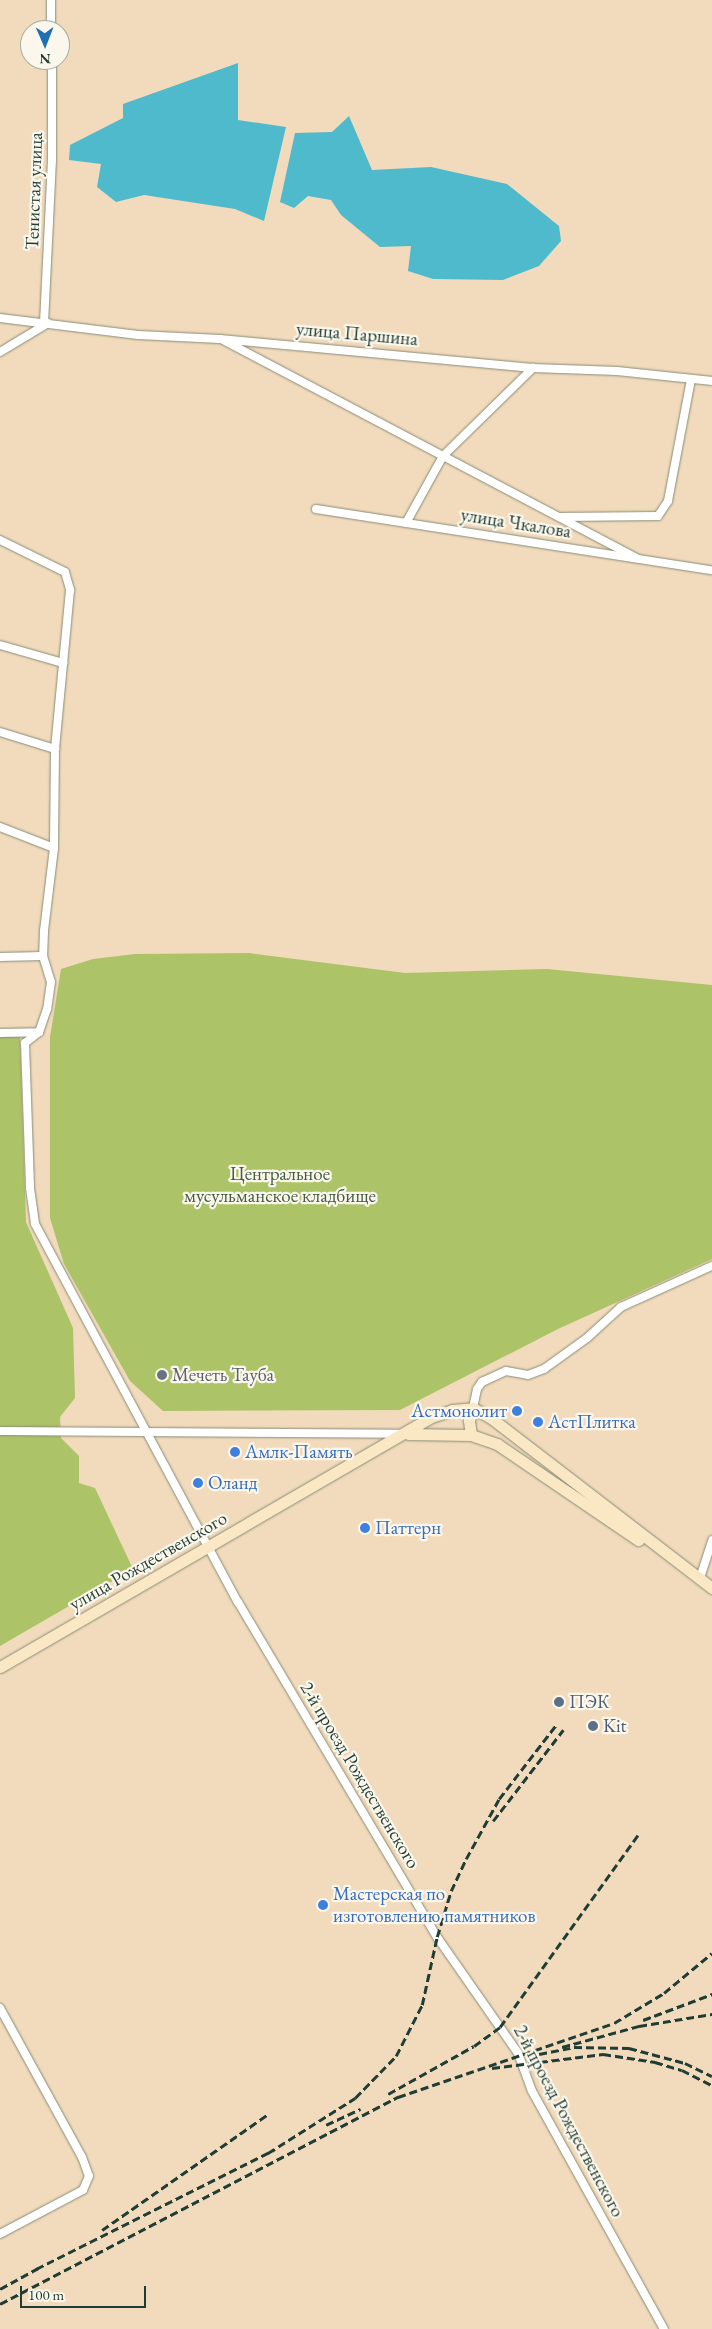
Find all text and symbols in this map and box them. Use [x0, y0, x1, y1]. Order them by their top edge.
north arrow [20, 20, 70, 70]
text: N [39, 50, 51, 68]
street label: Тенистая улица [21, 132, 47, 250]
street label: улица Паршина [295, 317, 419, 351]
street label: улица Чкалова [459, 503, 573, 543]
park label: Центральное мусульманское кладбище [184, 1163, 376, 1207]
place label: Мечеть Тауба [172, 1364, 274, 1386]
marker: Мечеть Тауба [156, 1369, 168, 1381]
place label: Астмонолит [411, 1400, 507, 1422]
marker: Астмонолит [511, 1405, 523, 1417]
place label: АстПлитка [548, 1411, 636, 1433]
marker: АстПлитка [532, 1416, 544, 1428]
place label: Амлк-Память [245, 1441, 353, 1463]
marker: Амлк-Память [229, 1446, 241, 1458]
place label: Оланд [208, 1472, 257, 1494]
marker: Оланд [192, 1477, 204, 1489]
street label: улица Рождественского [65, 1507, 231, 1615]
place label: Паттерн [375, 1517, 441, 1539]
marker: Паттерн [359, 1522, 371, 1534]
street label: 2-й проезд Рождественского [295, 1677, 425, 1873]
place label: ПЭК [569, 1691, 610, 1713]
marker: ПЭК [553, 1696, 565, 1708]
place label: Kit [603, 1715, 627, 1737]
marker: Kit [587, 1720, 599, 1732]
place label: Мастерская по изготовлению памятников [333, 1883, 536, 1927]
marker: Мастерская по изготовлению памятников [317, 1899, 329, 1911]
street label: 2-й проезд Рождественского [509, 2021, 629, 2221]
scale bar [22, 2276, 149, 2308]
text: 100 m [28, 2285, 64, 2304]

